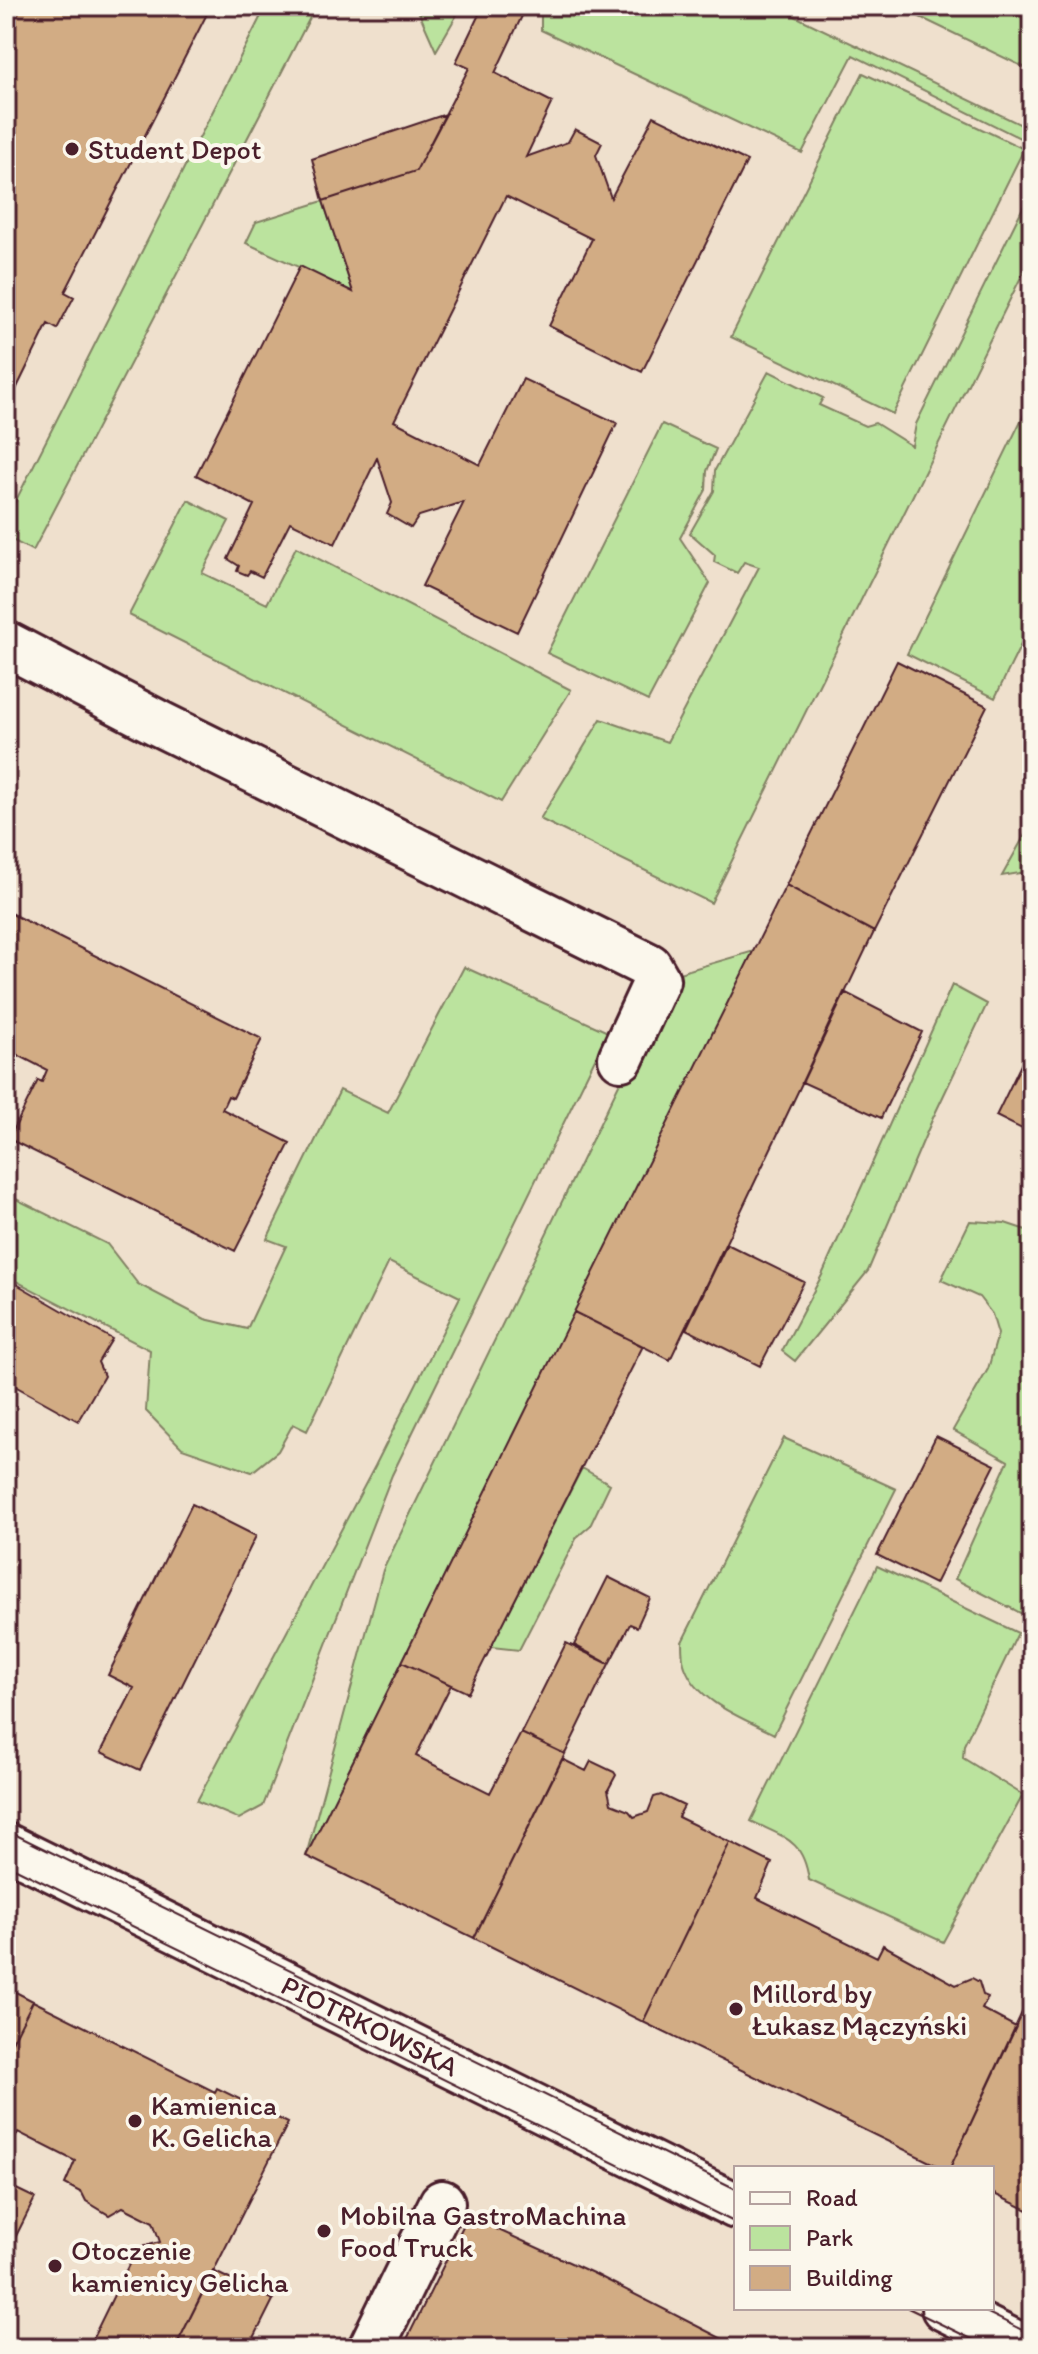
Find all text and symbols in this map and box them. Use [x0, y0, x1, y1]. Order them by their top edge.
place label: Student Depot [88, 132, 261, 166]
marker: Student Depot [63, 140, 81, 158]
street label: PIOTRKOWSKA [276, 1968, 464, 2084]
place label: Millord by Łukasz Mączyński [752, 1976, 967, 2042]
marker: Millord by Łukasz Mączyński [727, 2000, 745, 2018]
place label: Kamienica K. Gelicha [151, 2088, 277, 2154]
marker: Kamienica K. Gelicha [126, 2112, 144, 2130]
legend [734, 2166, 994, 2310]
text: Road [806, 2183, 858, 2212]
place label: Mobilna GastroMachina Food Truck [340, 2198, 626, 2264]
marker: Mobilna GastroMachina Food Truck [315, 2222, 333, 2240]
text: Park [806, 2223, 853, 2252]
place label: Otoczenie kamienicy Gelicha [71, 2233, 289, 2299]
marker: Otoczenie kamienicy Gelicha [46, 2257, 64, 2275]
text: Building [806, 2263, 893, 2292]

